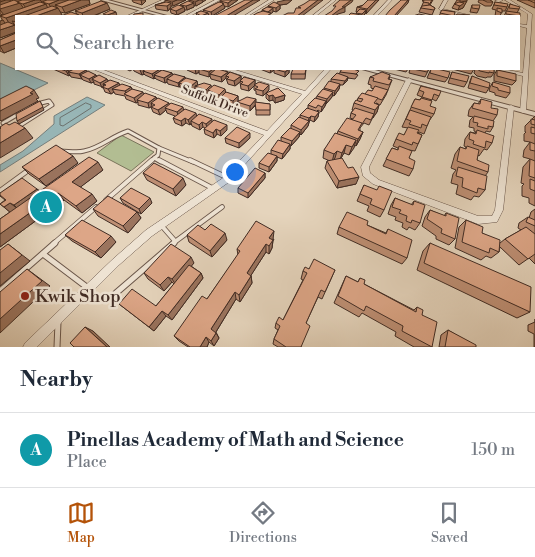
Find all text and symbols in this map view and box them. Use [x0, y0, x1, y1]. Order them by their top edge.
search box [15, 15, 520, 70]
icon: search [33, 29, 61, 57]
text: Search here [73, 31, 174, 55]
street label: Suffolk Drive [179, 82, 251, 121]
your location [222, 159, 248, 185]
pin: A [30, 188, 62, 226]
place label: Kwik Shop [35, 285, 121, 308]
marker: Kwik Shop [19, 290, 31, 302]
text: Nearby [20, 367, 93, 393]
text: Pinellas Academy of Math and Science [67, 428, 404, 452]
text: A [30, 440, 42, 460]
text: 150 m [471, 440, 515, 460]
text: Place [67, 452, 107, 472]
tab: Map [67, 499, 95, 547]
tab: Directions [229, 499, 297, 547]
tab: Saved [431, 499, 468, 547]

